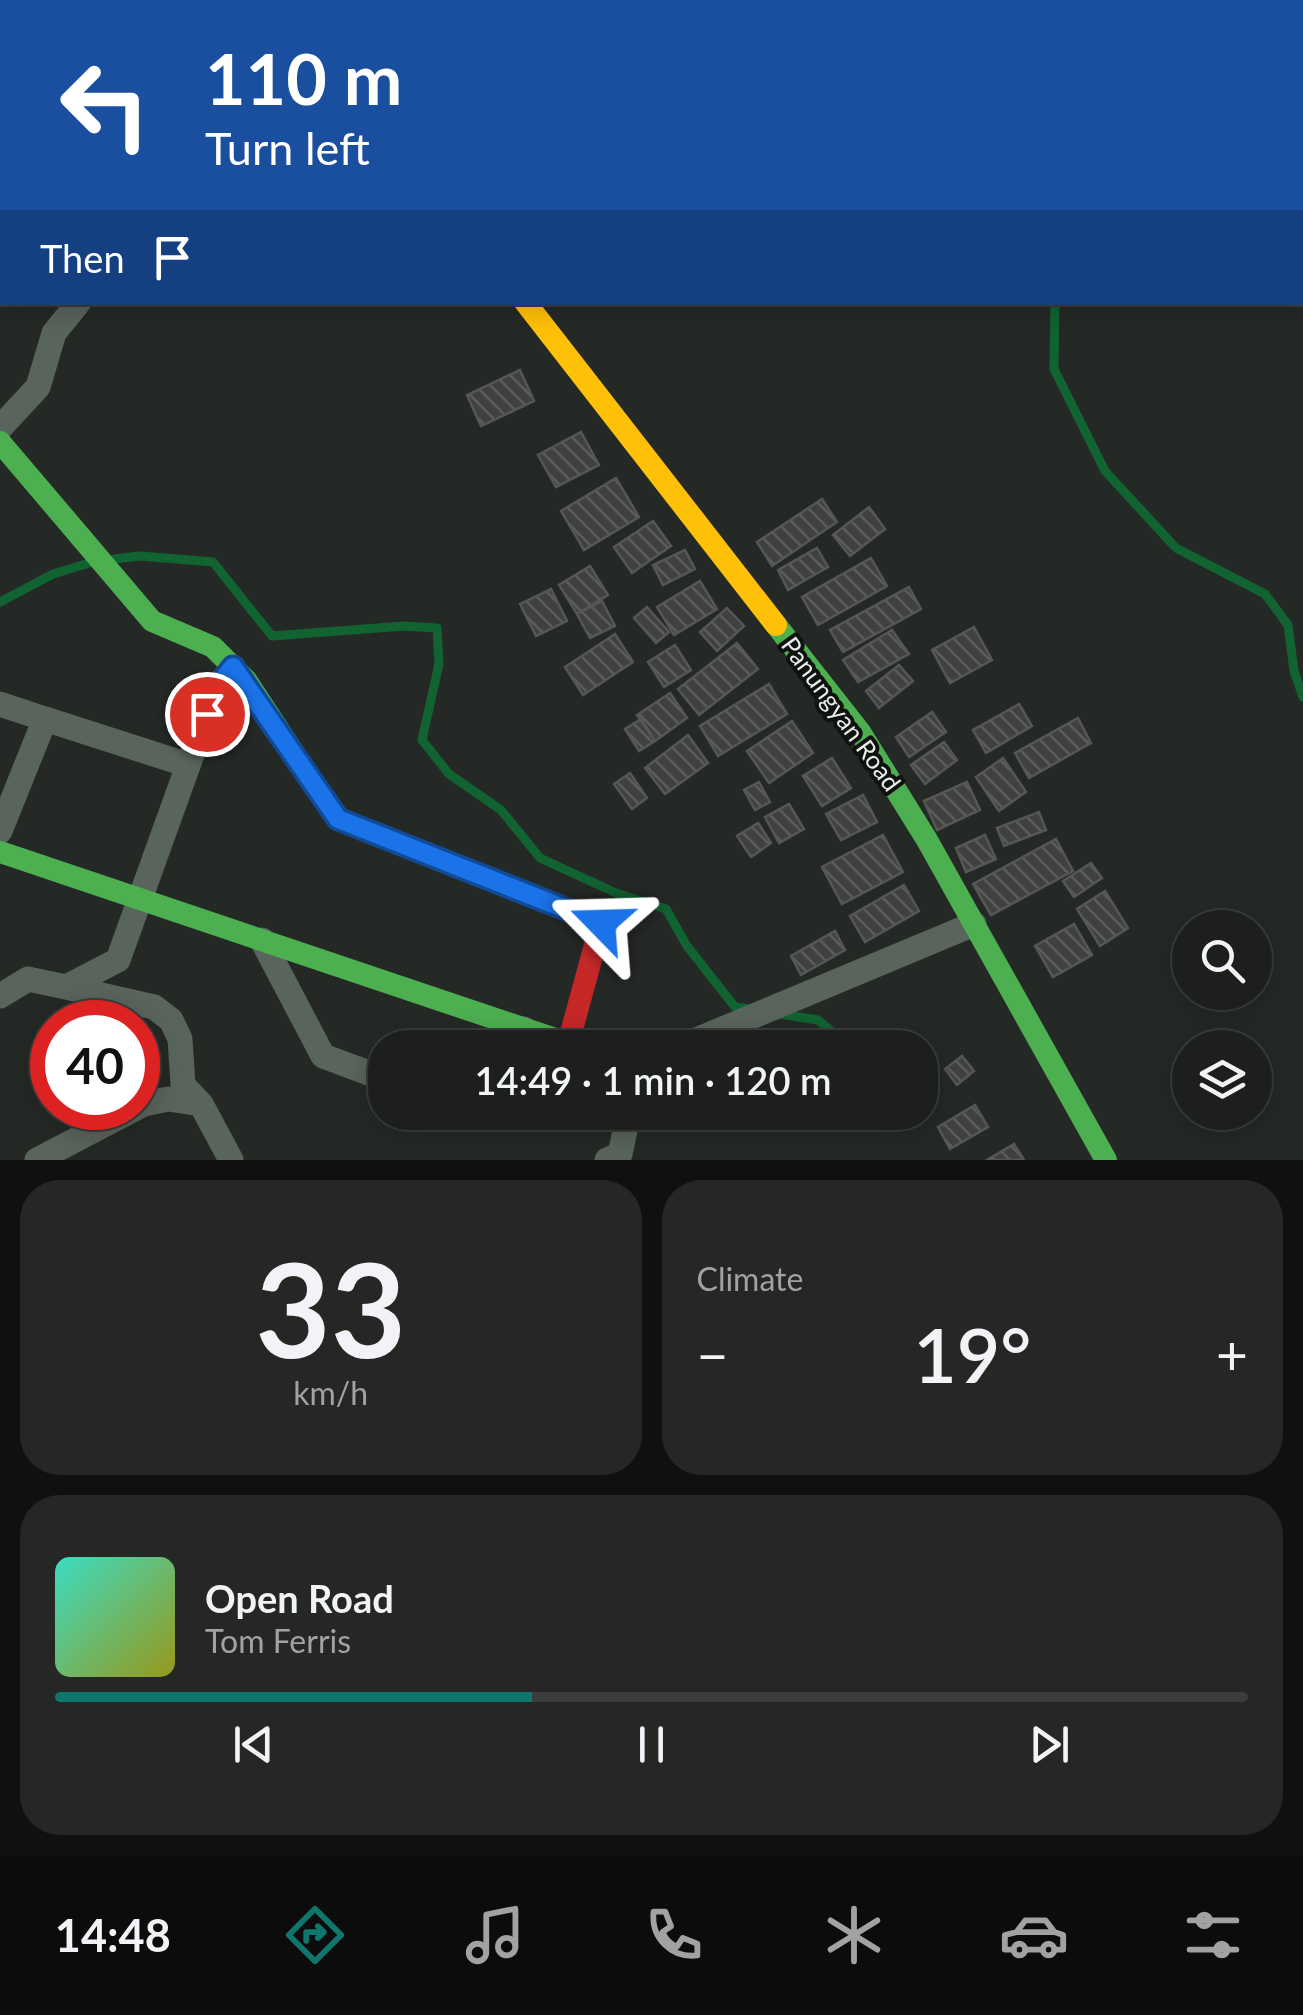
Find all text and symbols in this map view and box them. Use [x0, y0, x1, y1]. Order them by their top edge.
text: 110 m [205, 36, 402, 120]
icon: left [40, 40, 170, 170]
text: Turn left [205, 121, 370, 175]
icon: arrive [145, 230, 200, 285]
text: Then [40, 235, 125, 281]
street label: Panungyan Road [776, 631, 908, 796]
pin [165, 672, 250, 757]
icon: arrive [180, 687, 235, 742]
position arrow [549, 871, 653, 975]
map controls [1172, 910, 1272, 1130]
button: search [1172, 910, 1272, 1010]
speed limit sign: 40 [30, 1000, 160, 1130]
button: layers [1172, 1030, 1272, 1130]
text: 14:49 · 1 min · 120 m [475, 1057, 831, 1103]
text: 33 [255, 1230, 406, 1386]
text: Climate [697, 1259, 803, 1298]
text: 19° [913, 1309, 1031, 1399]
text: − [697, 1321, 728, 1387]
text: + [1216, 1321, 1248, 1387]
text: km/h [293, 1373, 368, 1412]
text: Open Road [205, 1575, 394, 1621]
text: Tom Ferris [205, 1621, 351, 1660]
icon: previous [226, 1717, 281, 1772]
icon: pause [624, 1717, 679, 1772]
icon: next [1022, 1717, 1077, 1772]
icon: directions [280, 1900, 350, 1970]
icon: music [460, 1900, 530, 1970]
icon: phone [639, 1900, 709, 1970]
icon: climate [819, 1900, 889, 1970]
icon: car [999, 1900, 1069, 1970]
icon: filters [1178, 1900, 1248, 1970]
text: 14:48 [55, 1908, 171, 1962]

